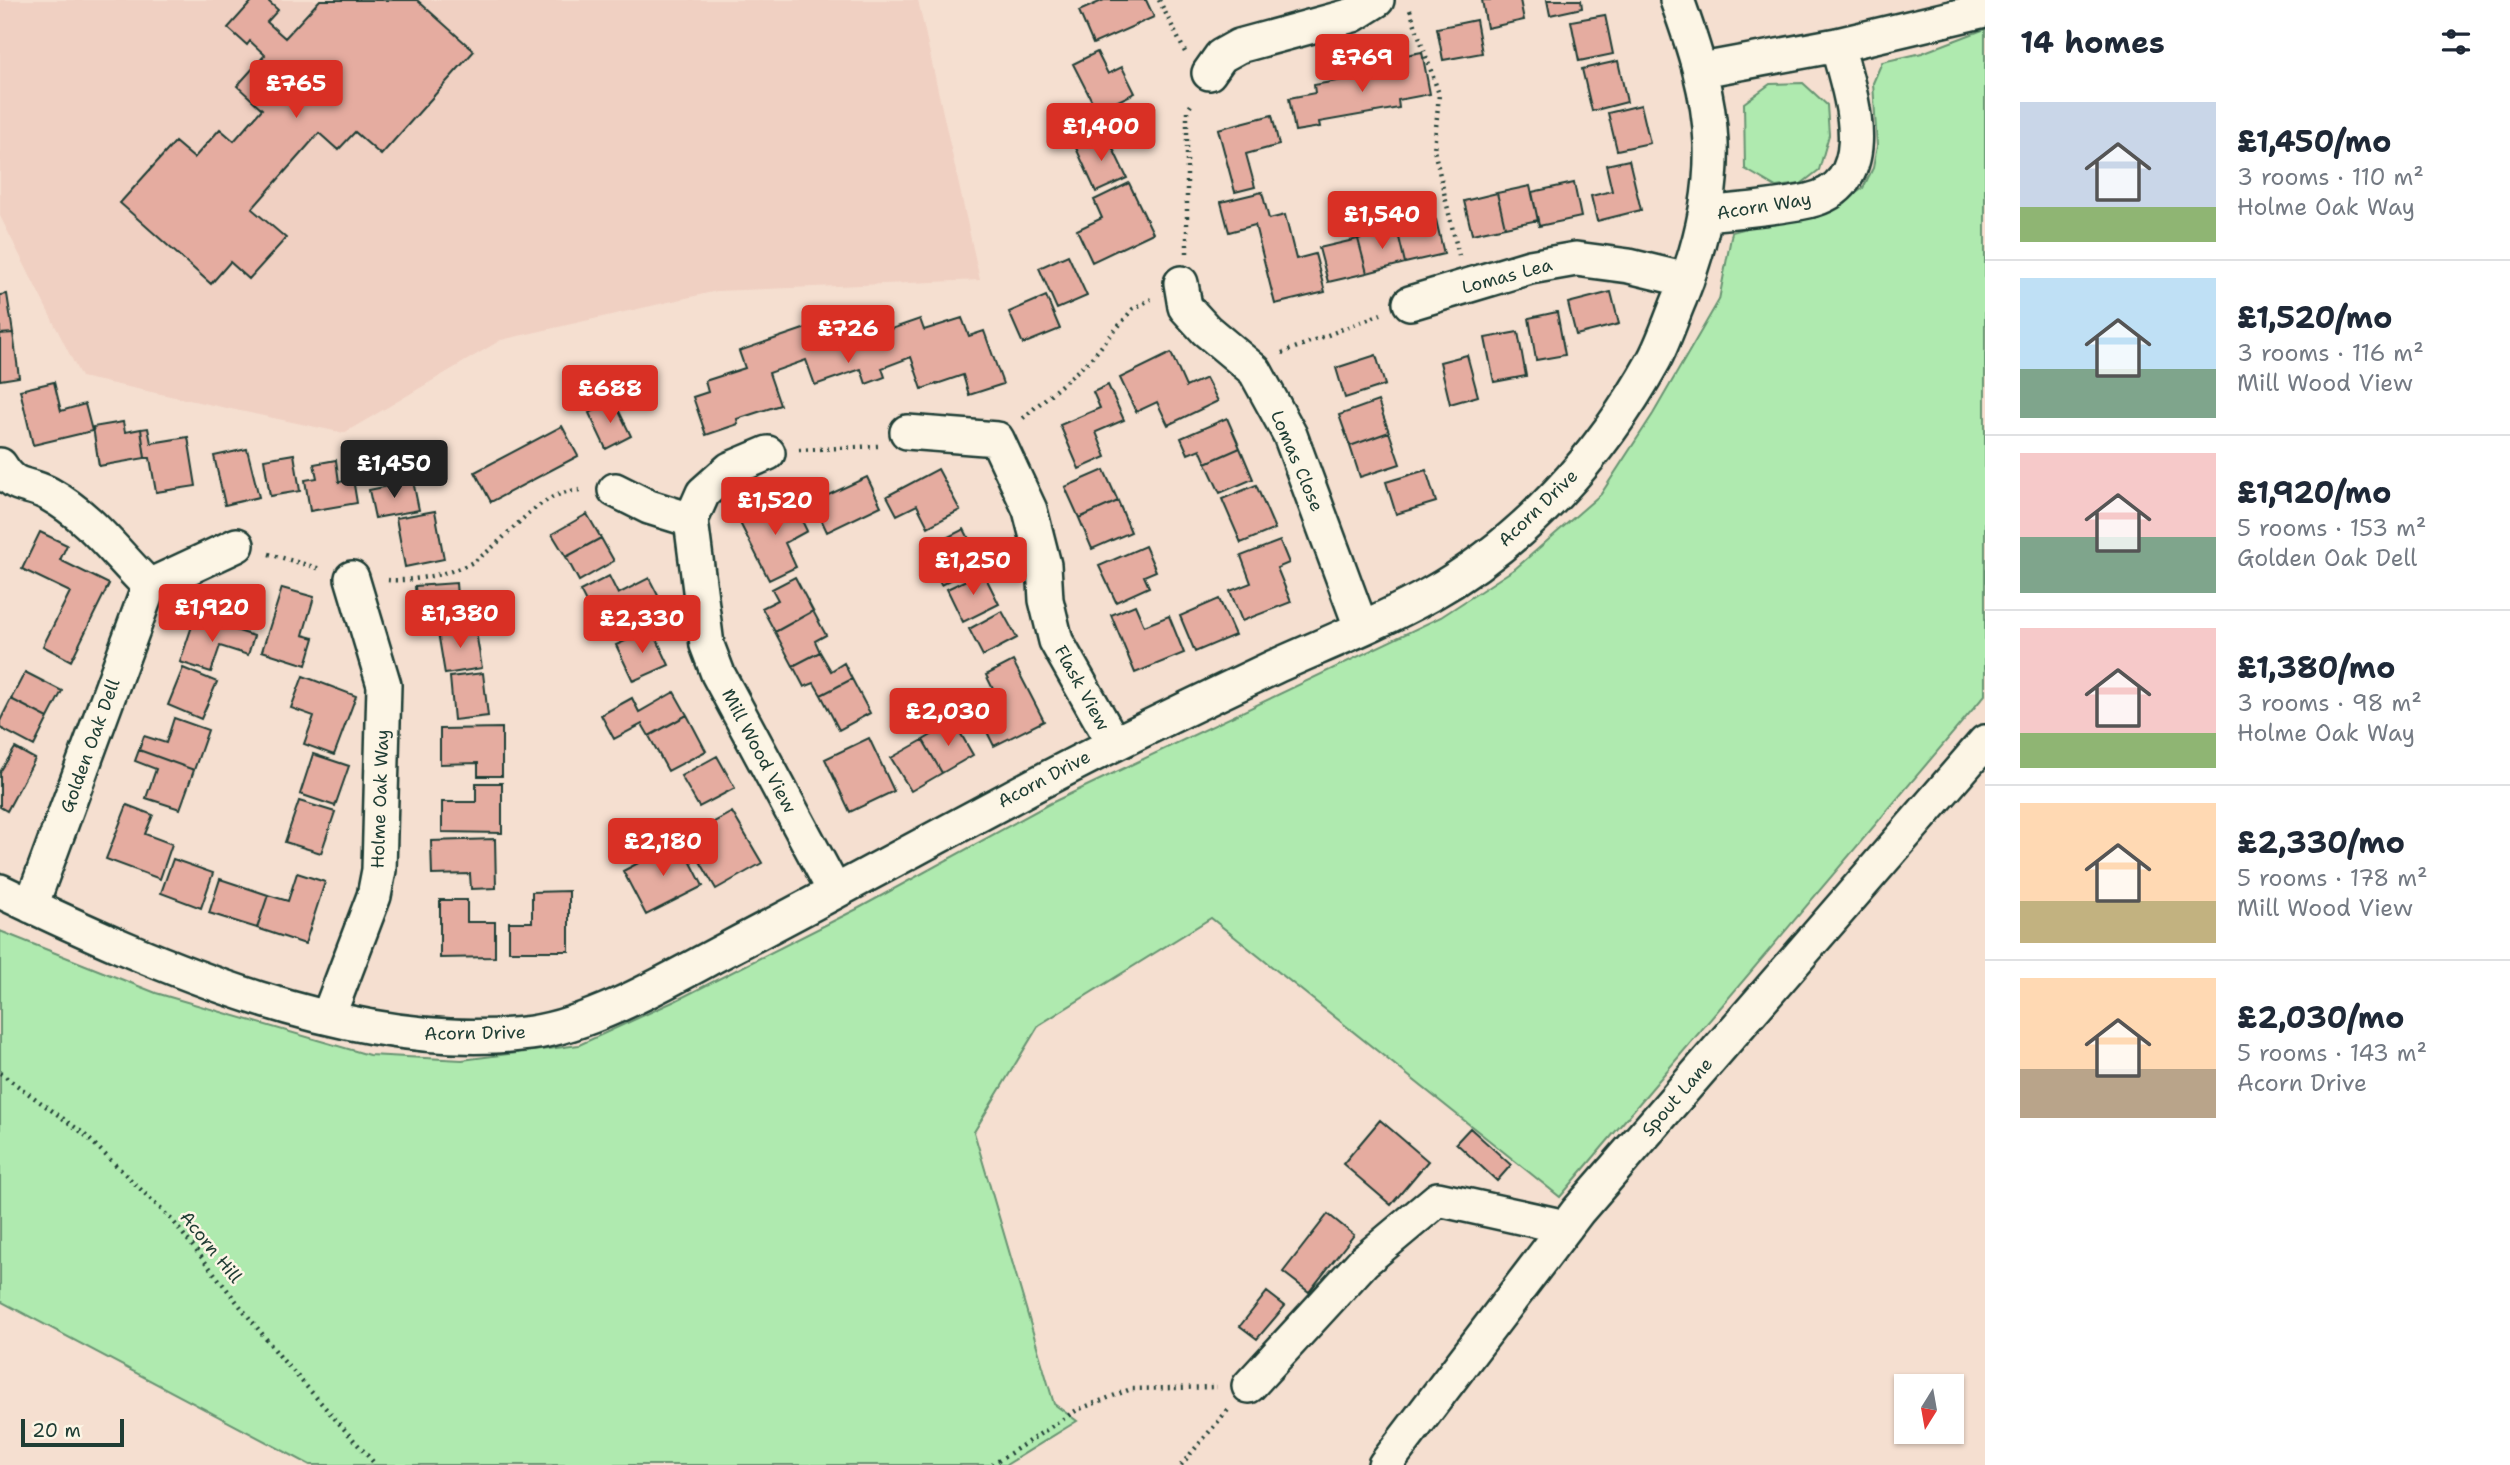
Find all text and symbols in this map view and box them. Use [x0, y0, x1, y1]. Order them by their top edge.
text: 14 homes [2020, 22, 2165, 63]
icon: filters [2437, 23, 2475, 61]
pin: £769 [1321, 34, 1403, 94]
text: £769 [1331, 42, 1393, 72]
pin: £765 [255, 60, 337, 120]
text: £765 [266, 68, 326, 98]
pin: £1,400 [1044, 104, 1158, 163]
text: £1,400 [1062, 111, 1140, 141]
text: £1,450/mo [2237, 121, 2391, 162]
icon: home [2076, 130, 2160, 214]
text: 3 rooms · 110 m² [2237, 162, 2424, 192]
street label: Acorn Way [1715, 187, 1813, 225]
pin: £1,540 [1325, 191, 1439, 251]
text: Holme Oak Way [2237, 192, 2415, 222]
text: £1,540 [1344, 199, 1420, 229]
street label: Lomas Lea [1459, 252, 1555, 300]
text: £1,520/mo [2237, 297, 2393, 338]
pin: £726 [807, 306, 889, 365]
icon: home [2076, 306, 2160, 390]
text: £726 [817, 313, 879, 343]
text: 3 rooms · 116 m² [2237, 338, 2424, 368]
pin: £688 [569, 366, 651, 425]
text: Mill Wood View [2237, 368, 2413, 398]
text: £688 [578, 373, 642, 403]
street label: Lomas Close [1265, 407, 1329, 515]
pin: £1,450 [337, 440, 451, 500]
text: £1,450 [357, 448, 431, 478]
street label: Acorn Drive [1493, 464, 1583, 552]
text: £1,920/mo [2237, 472, 2392, 513]
pin: £1,520 [718, 477, 832, 537]
icon: home [2076, 481, 2160, 565]
text: £1,520 [737, 485, 813, 515]
text: 5 rooms · 153 m² [2237, 513, 2426, 543]
pin: £1,250 [916, 538, 1030, 597]
text: Golden Oak Dell [2237, 543, 2417, 573]
text: £1,250 [935, 545, 1011, 575]
pin: £1,920 [155, 584, 269, 644]
pin: £1,380 [403, 590, 517, 650]
text: £1,920 [175, 592, 249, 622]
pin: £2,330 [585, 596, 699, 655]
text: £1,380 [421, 598, 499, 628]
text: £2,330 [599, 603, 685, 633]
street label: Flask View [1049, 641, 1115, 735]
text: £1,380/mo [2237, 647, 2396, 688]
icon: home [2076, 656, 2160, 740]
street label: Golden Oak Dell [55, 675, 126, 816]
street label: Mill Wood View [716, 685, 802, 818]
pin: £2,030 [891, 688, 1005, 748]
text: 3 rooms · 98 m² [2237, 688, 2422, 718]
text: £2,030 [906, 696, 990, 726]
text: Holme Oak Way [2237, 718, 2415, 748]
street label: Holme Oak Way [366, 729, 394, 869]
street label: Acorn Drive [993, 745, 1095, 813]
pin: £2,180 [606, 818, 720, 878]
text: £2,330/mo [2237, 822, 2405, 863]
text: £2,180 [624, 826, 702, 856]
icon: home [2076, 831, 2160, 915]
text: 5 rooms · 178 m² [2237, 863, 2428, 893]
text: Mill Wood View [2237, 893, 2413, 923]
text: £2,030/mo [2237, 997, 2405, 1038]
icon: home [2076, 1006, 2160, 1090]
street label: Acorn Drive [424, 1020, 526, 1046]
text: 5 rooms · 143 m² [2237, 1038, 2427, 1068]
street label: Spout Lane [1636, 1053, 1718, 1141]
text: Acorn Drive [2237, 1068, 2367, 1098]
street label: Acorn Hill [175, 1206, 248, 1289]
north arrow [1894, 1374, 1964, 1444]
map controls [1894, 1374, 1964, 1444]
scale bar [21, 1416, 124, 1448]
text: 20 m [32, 1418, 81, 1443]

